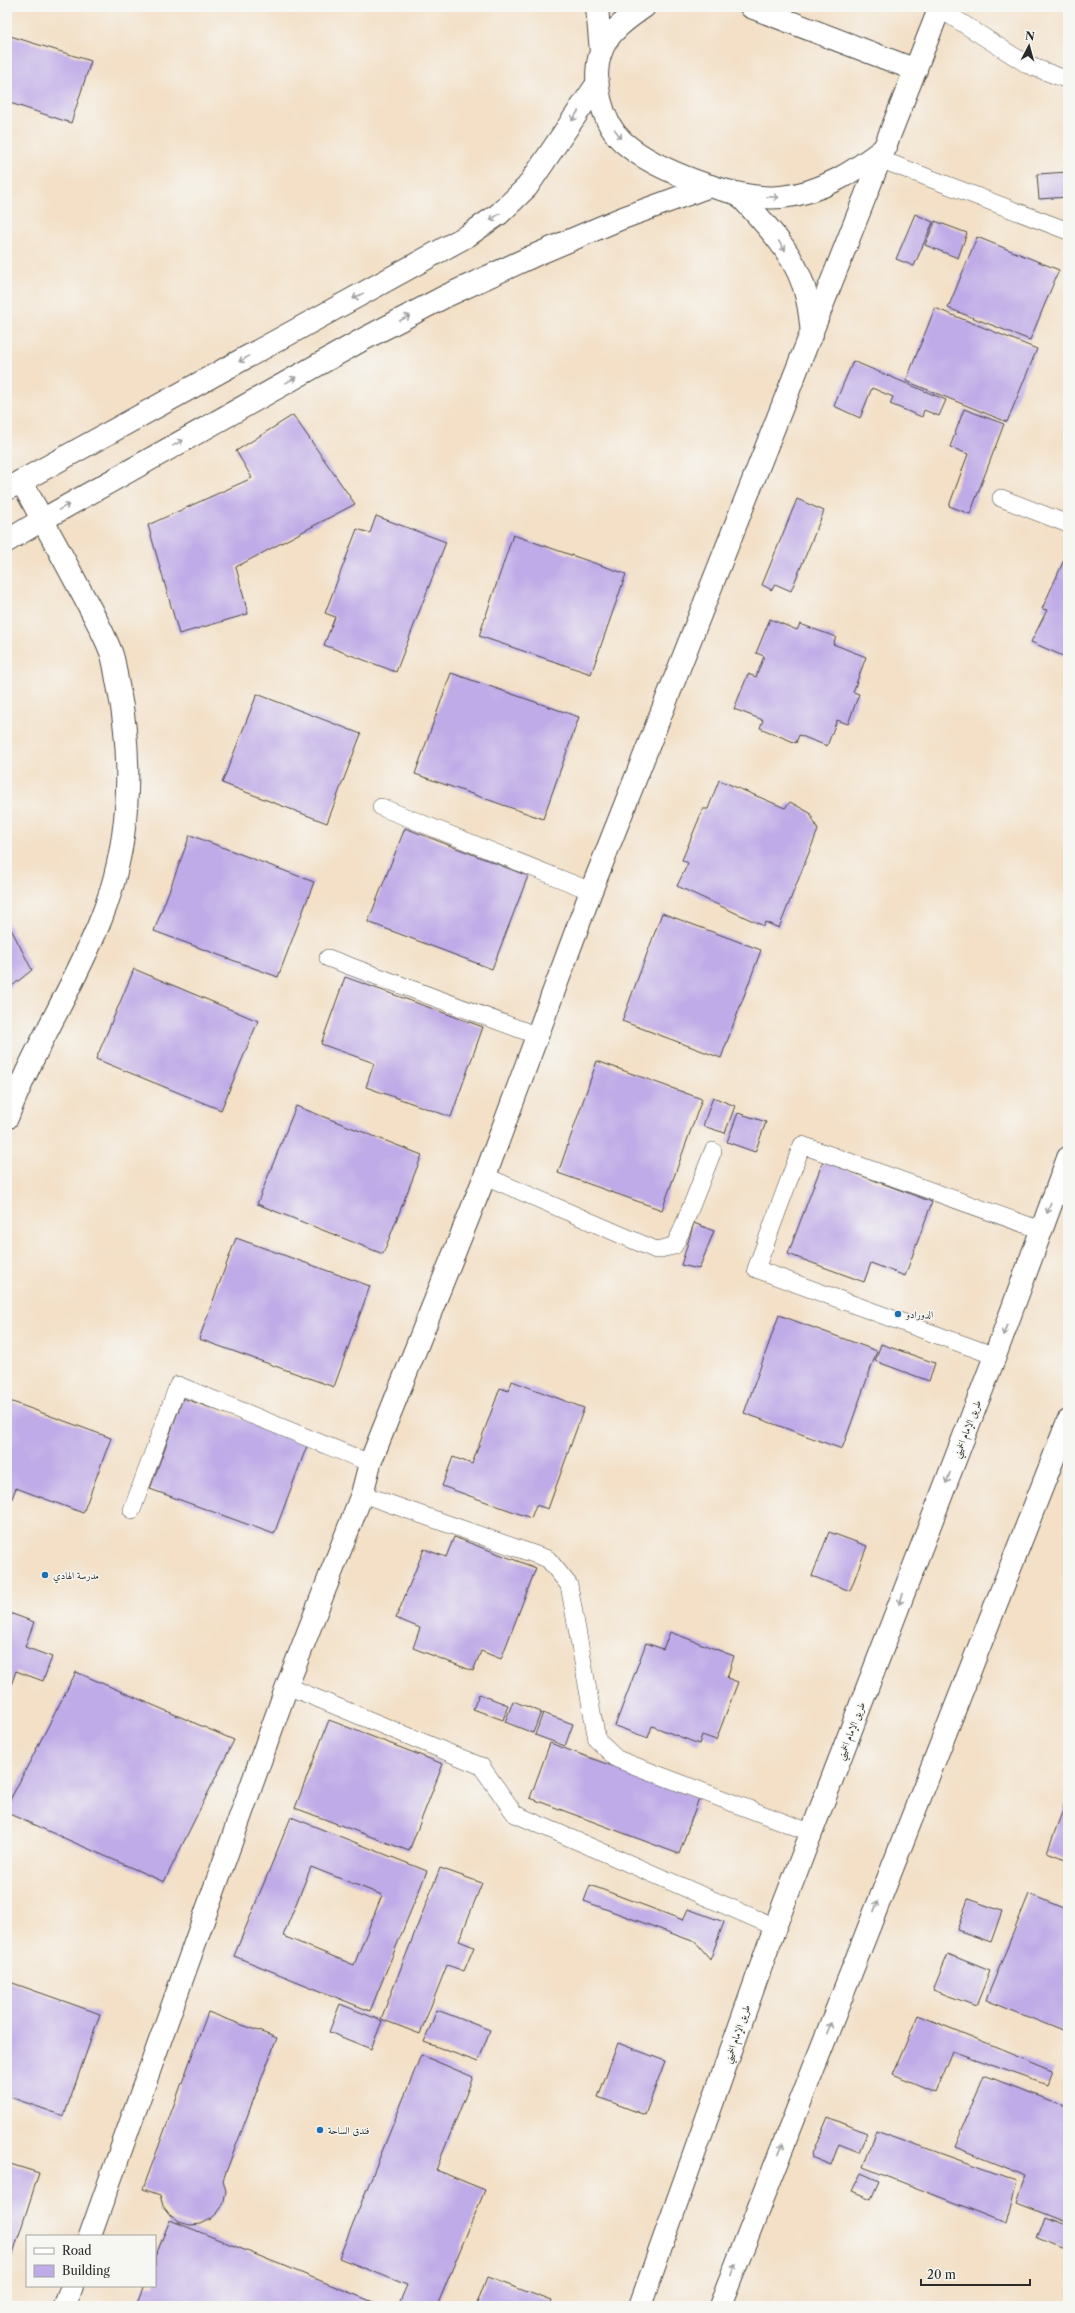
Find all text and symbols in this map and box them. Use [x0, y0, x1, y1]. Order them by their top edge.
north arrow [1009, 26, 1049, 66]
text: N [1025, 29, 1036, 44]
one-way arrow [571, 111, 580, 122]
one-way arrow [614, 129, 622, 140]
one-way arrow [766, 193, 779, 200]
one-way arrow [489, 213, 500, 221]
one-way arrow [778, 240, 786, 251]
one-way arrow [352, 293, 364, 301]
one-way arrow [399, 313, 411, 321]
one-way arrow [238, 355, 250, 363]
one-way arrow [285, 375, 297, 383]
one-way arrow [172, 439, 184, 447]
one-way arrow [58, 503, 70, 511]
one-way arrow [1045, 1202, 1053, 1214]
place label: الدورادو [905, 1308, 933, 1321]
marker: الدورادو [893, 1309, 903, 1319]
one-way arrow [1000, 1324, 1008, 1336]
street label: طريق الإمام الخميني [950, 1398, 987, 1461]
one-way arrow [944, 1471, 952, 1483]
place label: مدرسة الهادي [53, 1569, 99, 1584]
marker: مدرسة الهادي [40, 1570, 50, 1580]
one-way arrow [897, 1593, 905, 1605]
street label: طريق الإمام الخميني [834, 1700, 871, 1763]
one-way arrow [873, 1901, 880, 1913]
street label: طريق الإمام الخميني [721, 2003, 756, 2066]
one-way arrow [825, 2022, 833, 2034]
place label: فندق الساحة [328, 2124, 369, 2137]
marker: فندق الساحة [315, 2125, 325, 2135]
one-way arrow [778, 2143, 786, 2155]
legend [26, 2235, 156, 2287]
text: Road [62, 2243, 92, 2258]
scale bar [921, 2261, 1030, 2287]
text: Building [62, 2263, 110, 2278]
one-way arrow [731, 2264, 738, 2276]
text: 20 m [927, 2267, 956, 2282]

